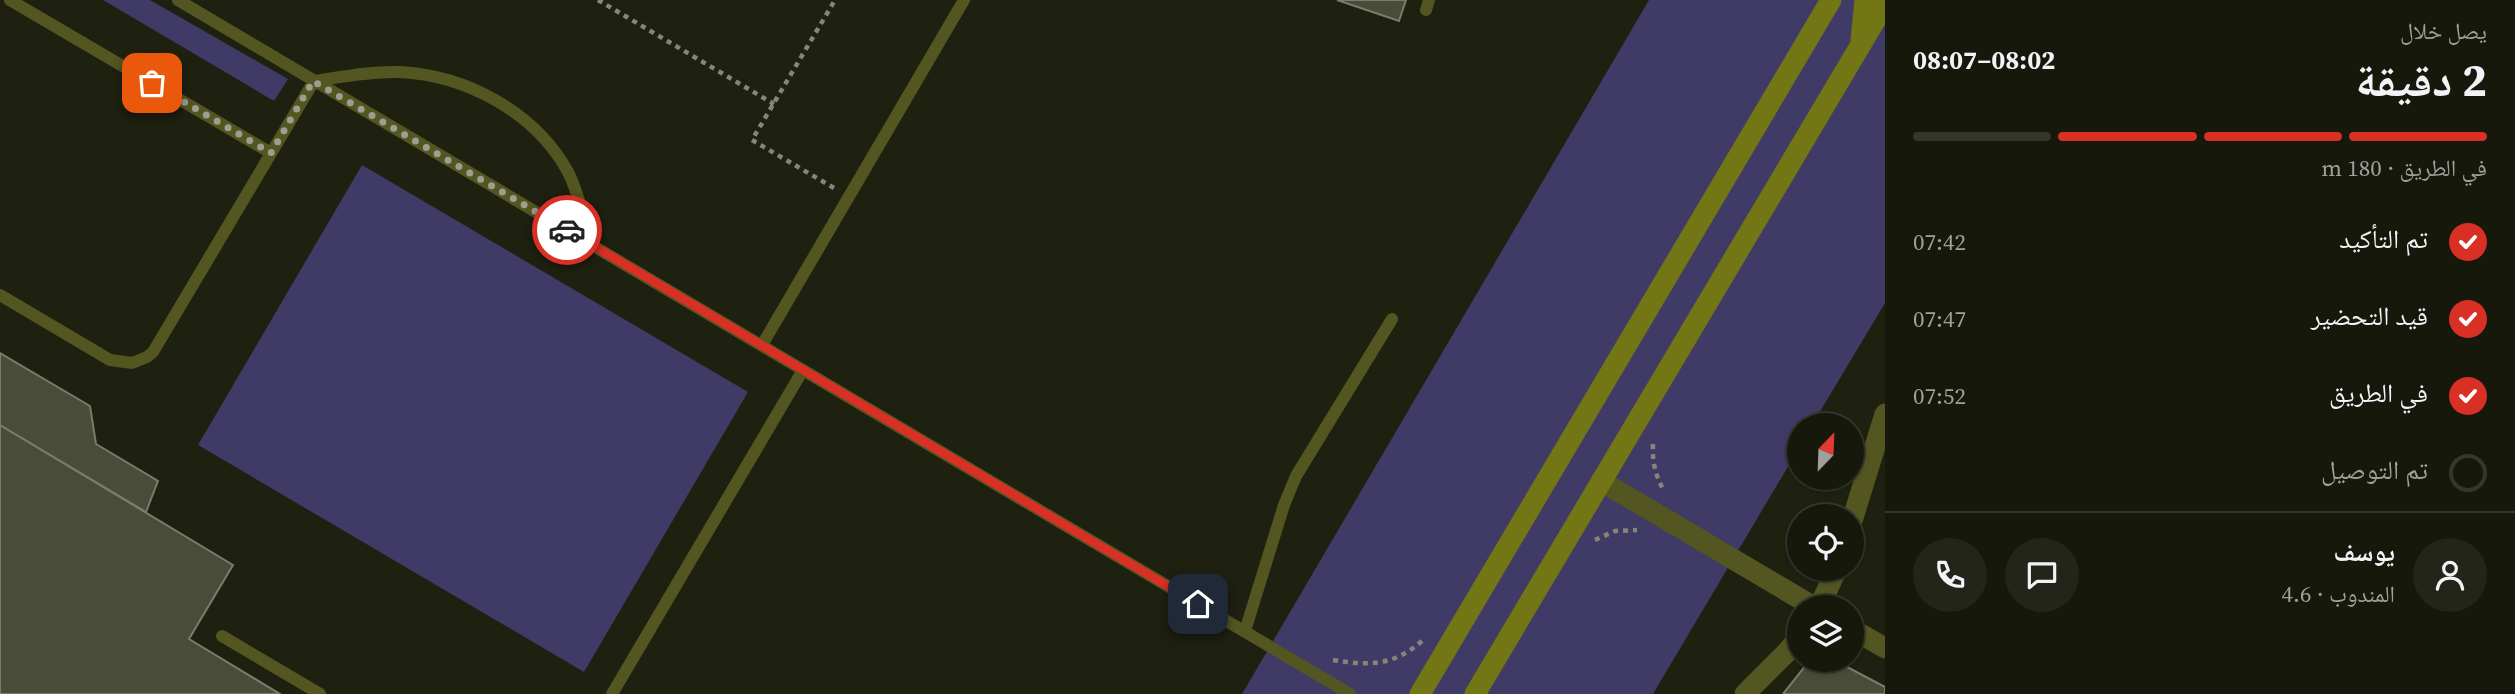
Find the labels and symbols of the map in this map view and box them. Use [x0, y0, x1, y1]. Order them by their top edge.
pin [122, 53, 182, 113]
courier [532, 195, 602, 265]
north arrow [1787, 413, 1864, 490]
pin [1168, 574, 1228, 634]

